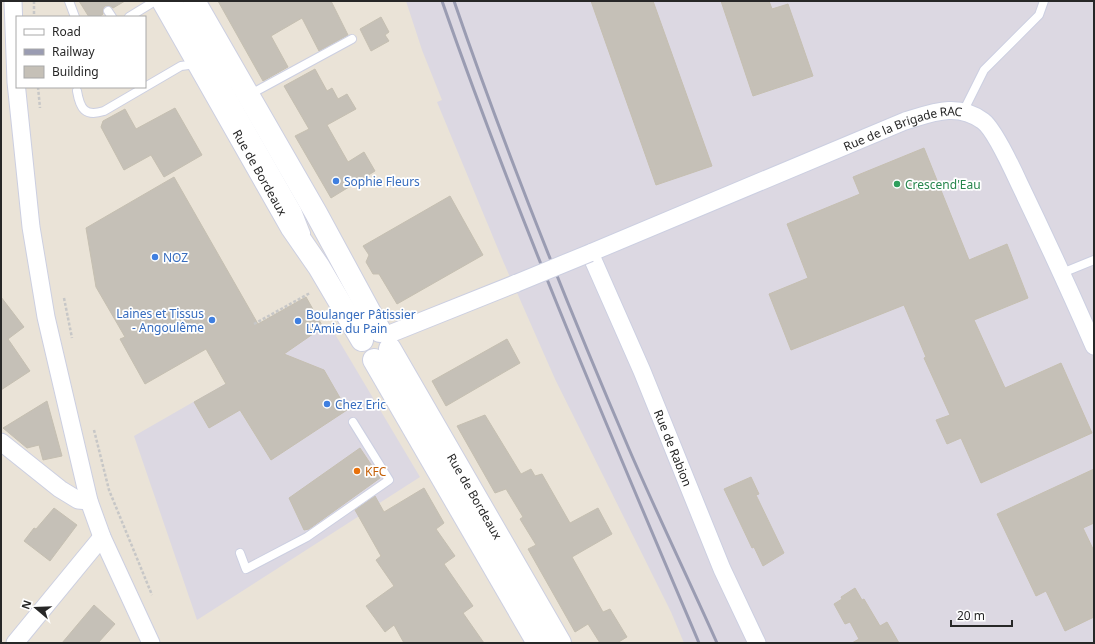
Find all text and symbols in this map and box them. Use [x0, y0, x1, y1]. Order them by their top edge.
legend [16, 16, 146, 88]
text: Road [52, 23, 81, 40]
text: Railway [52, 43, 96, 60]
text: Building [52, 63, 99, 80]
street label: Rue de la Brigade RAC [841, 102, 964, 154]
street label: Rue de Bordeaux [229, 126, 292, 219]
place label: Sophie Fleurs [344, 173, 420, 190]
marker: Sophie Fleurs [331, 176, 341, 186]
place label: Crescend'Eau [905, 176, 981, 193]
marker: Crescend'Eau [892, 179, 902, 189]
place label: NOZ [163, 249, 188, 266]
marker: NOZ [150, 252, 160, 262]
place label: Laines et Tissus - Angoulême [116, 305, 204, 336]
place label: Boulanger Pâtissier L'Amie du Pain [306, 306, 416, 337]
marker: Laines et Tissus - Angoulême [207, 315, 217, 325]
marker: Boulanger Pâtissier L'Amie du Pain [293, 316, 303, 326]
place label: Chez Eric [335, 396, 386, 413]
marker: Chez Eric [322, 399, 332, 409]
street label: Rue de Rabion [650, 407, 696, 489]
street label: Rue de Bordeaux [444, 450, 507, 543]
place label: KFC [365, 463, 387, 480]
marker: KFC [352, 466, 362, 476]
north arrow [16, 588, 56, 628]
text: N [18, 598, 35, 611]
scale bar [951, 602, 1012, 628]
text: 20 m [957, 607, 985, 624]

